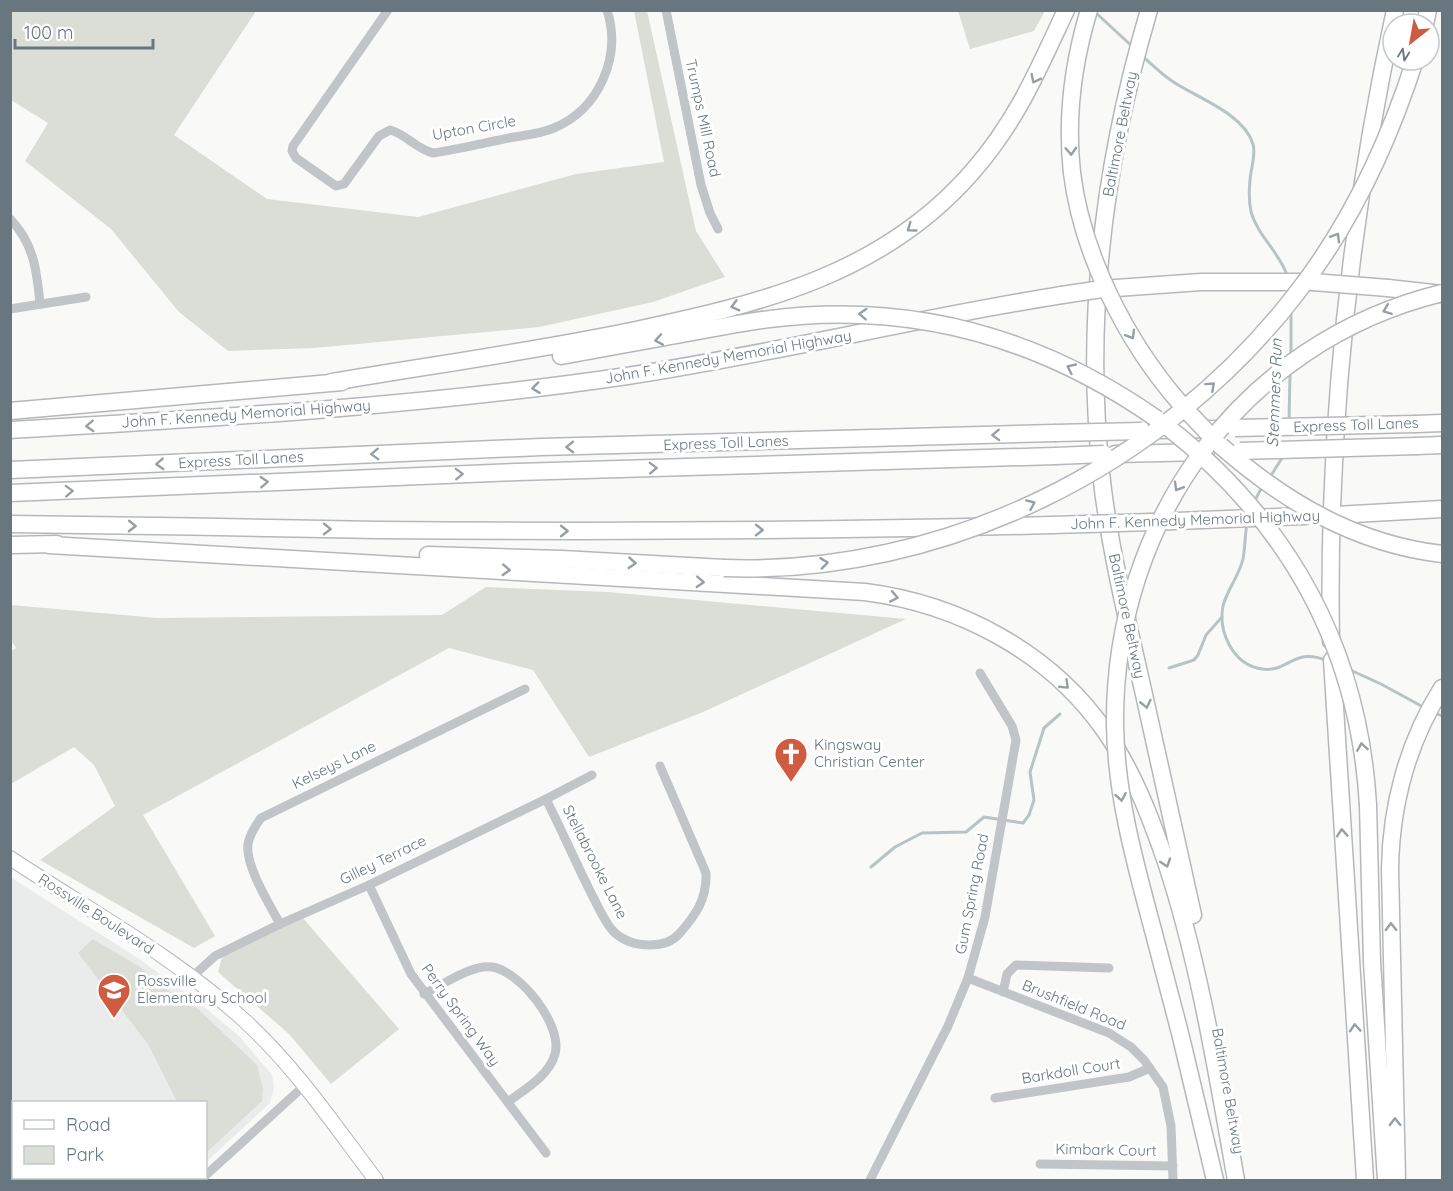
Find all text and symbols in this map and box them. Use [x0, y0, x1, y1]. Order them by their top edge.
scale bar [15, 12, 153, 50]
north arrow [1381, 12, 1441, 72]
text: 100 m [24, 21, 73, 44]
text: N [1393, 43, 1413, 66]
street label: Trumps Mill Road [682, 57, 725, 179]
street label: Baltimore Beltway [1098, 69, 1141, 198]
one-way arrow [1031, 73, 1042, 83]
street label: Upton Circle [431, 111, 517, 144]
one-way arrow [1064, 147, 1077, 156]
one-way arrow [907, 221, 918, 232]
one-way arrow [1328, 233, 1340, 243]
one-way arrow [730, 299, 740, 311]
one-way arrow [1382, 303, 1393, 315]
one-way arrow [859, 308, 868, 321]
street label: John F. Kennedy Memorial Highway [603, 325, 853, 388]
one-way arrow [1124, 329, 1135, 339]
one-way arrow [655, 333, 664, 345]
water label: Stemmers Run [1262, 338, 1286, 448]
one-way arrow [1066, 363, 1077, 375]
one-way arrow [531, 381, 540, 394]
one-way arrow [1204, 382, 1215, 393]
street label: John F. Kennedy Memorial Highway [121, 395, 371, 432]
street label: Express Toll Lanes [1293, 413, 1419, 436]
one-way arrow [86, 419, 95, 432]
one-way arrow [992, 429, 1001, 442]
street label: Express Toll Lanes [663, 431, 789, 454]
one-way arrow [566, 440, 575, 453]
street label: Express Toll Lanes [178, 447, 304, 472]
one-way arrow [371, 448, 380, 461]
one-way arrow [155, 458, 164, 471]
one-way arrow [649, 461, 658, 474]
one-way arrow [454, 467, 463, 480]
one-way arrow [259, 476, 268, 489]
one-way arrow [1174, 481, 1186, 492]
one-way arrow [64, 484, 73, 497]
one-way arrow [1024, 499, 1035, 511]
street label: John F. Kennedy Memorial Highway [1070, 506, 1320, 533]
one-way arrow [127, 520, 136, 532]
one-way arrow [322, 523, 331, 535]
one-way arrow [754, 524, 763, 536]
one-way arrow [559, 525, 568, 537]
street label: Baltimore Beltway [1105, 552, 1150, 680]
one-way arrow [627, 556, 636, 569]
one-way arrow [819, 558, 829, 570]
one-way arrow [501, 564, 510, 577]
one-way arrow [696, 576, 705, 589]
one-way arrow [889, 590, 899, 603]
one-way arrow [1057, 678, 1068, 689]
one-way arrow [1139, 699, 1152, 709]
place label: Kingsway Christian Center [814, 735, 925, 771]
street label: Kelseys Lane [289, 736, 379, 793]
church icon: Kingsway Christian Center [773, 736, 809, 783]
one-way arrow [1357, 742, 1369, 752]
one-way arrow [1115, 792, 1127, 802]
street label: Stellabrooke Lane [559, 802, 632, 922]
one-way arrow [1336, 829, 1349, 838]
street label: Gilley Terrace [336, 830, 429, 889]
street label: Gum Spring Road [950, 832, 993, 956]
one-way arrow [1159, 857, 1171, 868]
street label: Rossville Boulevard [35, 869, 158, 958]
one-way arrow [1385, 923, 1398, 932]
street label: Perry Spring Way [418, 960, 505, 1070]
place label: Rossville Elementary School [137, 971, 267, 1007]
school or university icon: Rossville Elementary School [96, 972, 132, 1019]
street label: Brushfield Road [1019, 975, 1129, 1034]
one-way arrow [1349, 1023, 1362, 1032]
street label: Baltimore Beltway [1208, 1026, 1249, 1155]
street label: Barkdoll Court [1020, 1053, 1122, 1088]
legend [12, 1101, 207, 1179]
text: Road [66, 1113, 111, 1136]
one-way arrow [1389, 1118, 1402, 1127]
street label: Kimbark Court [1055, 1139, 1157, 1160]
text: Park [66, 1143, 104, 1166]

